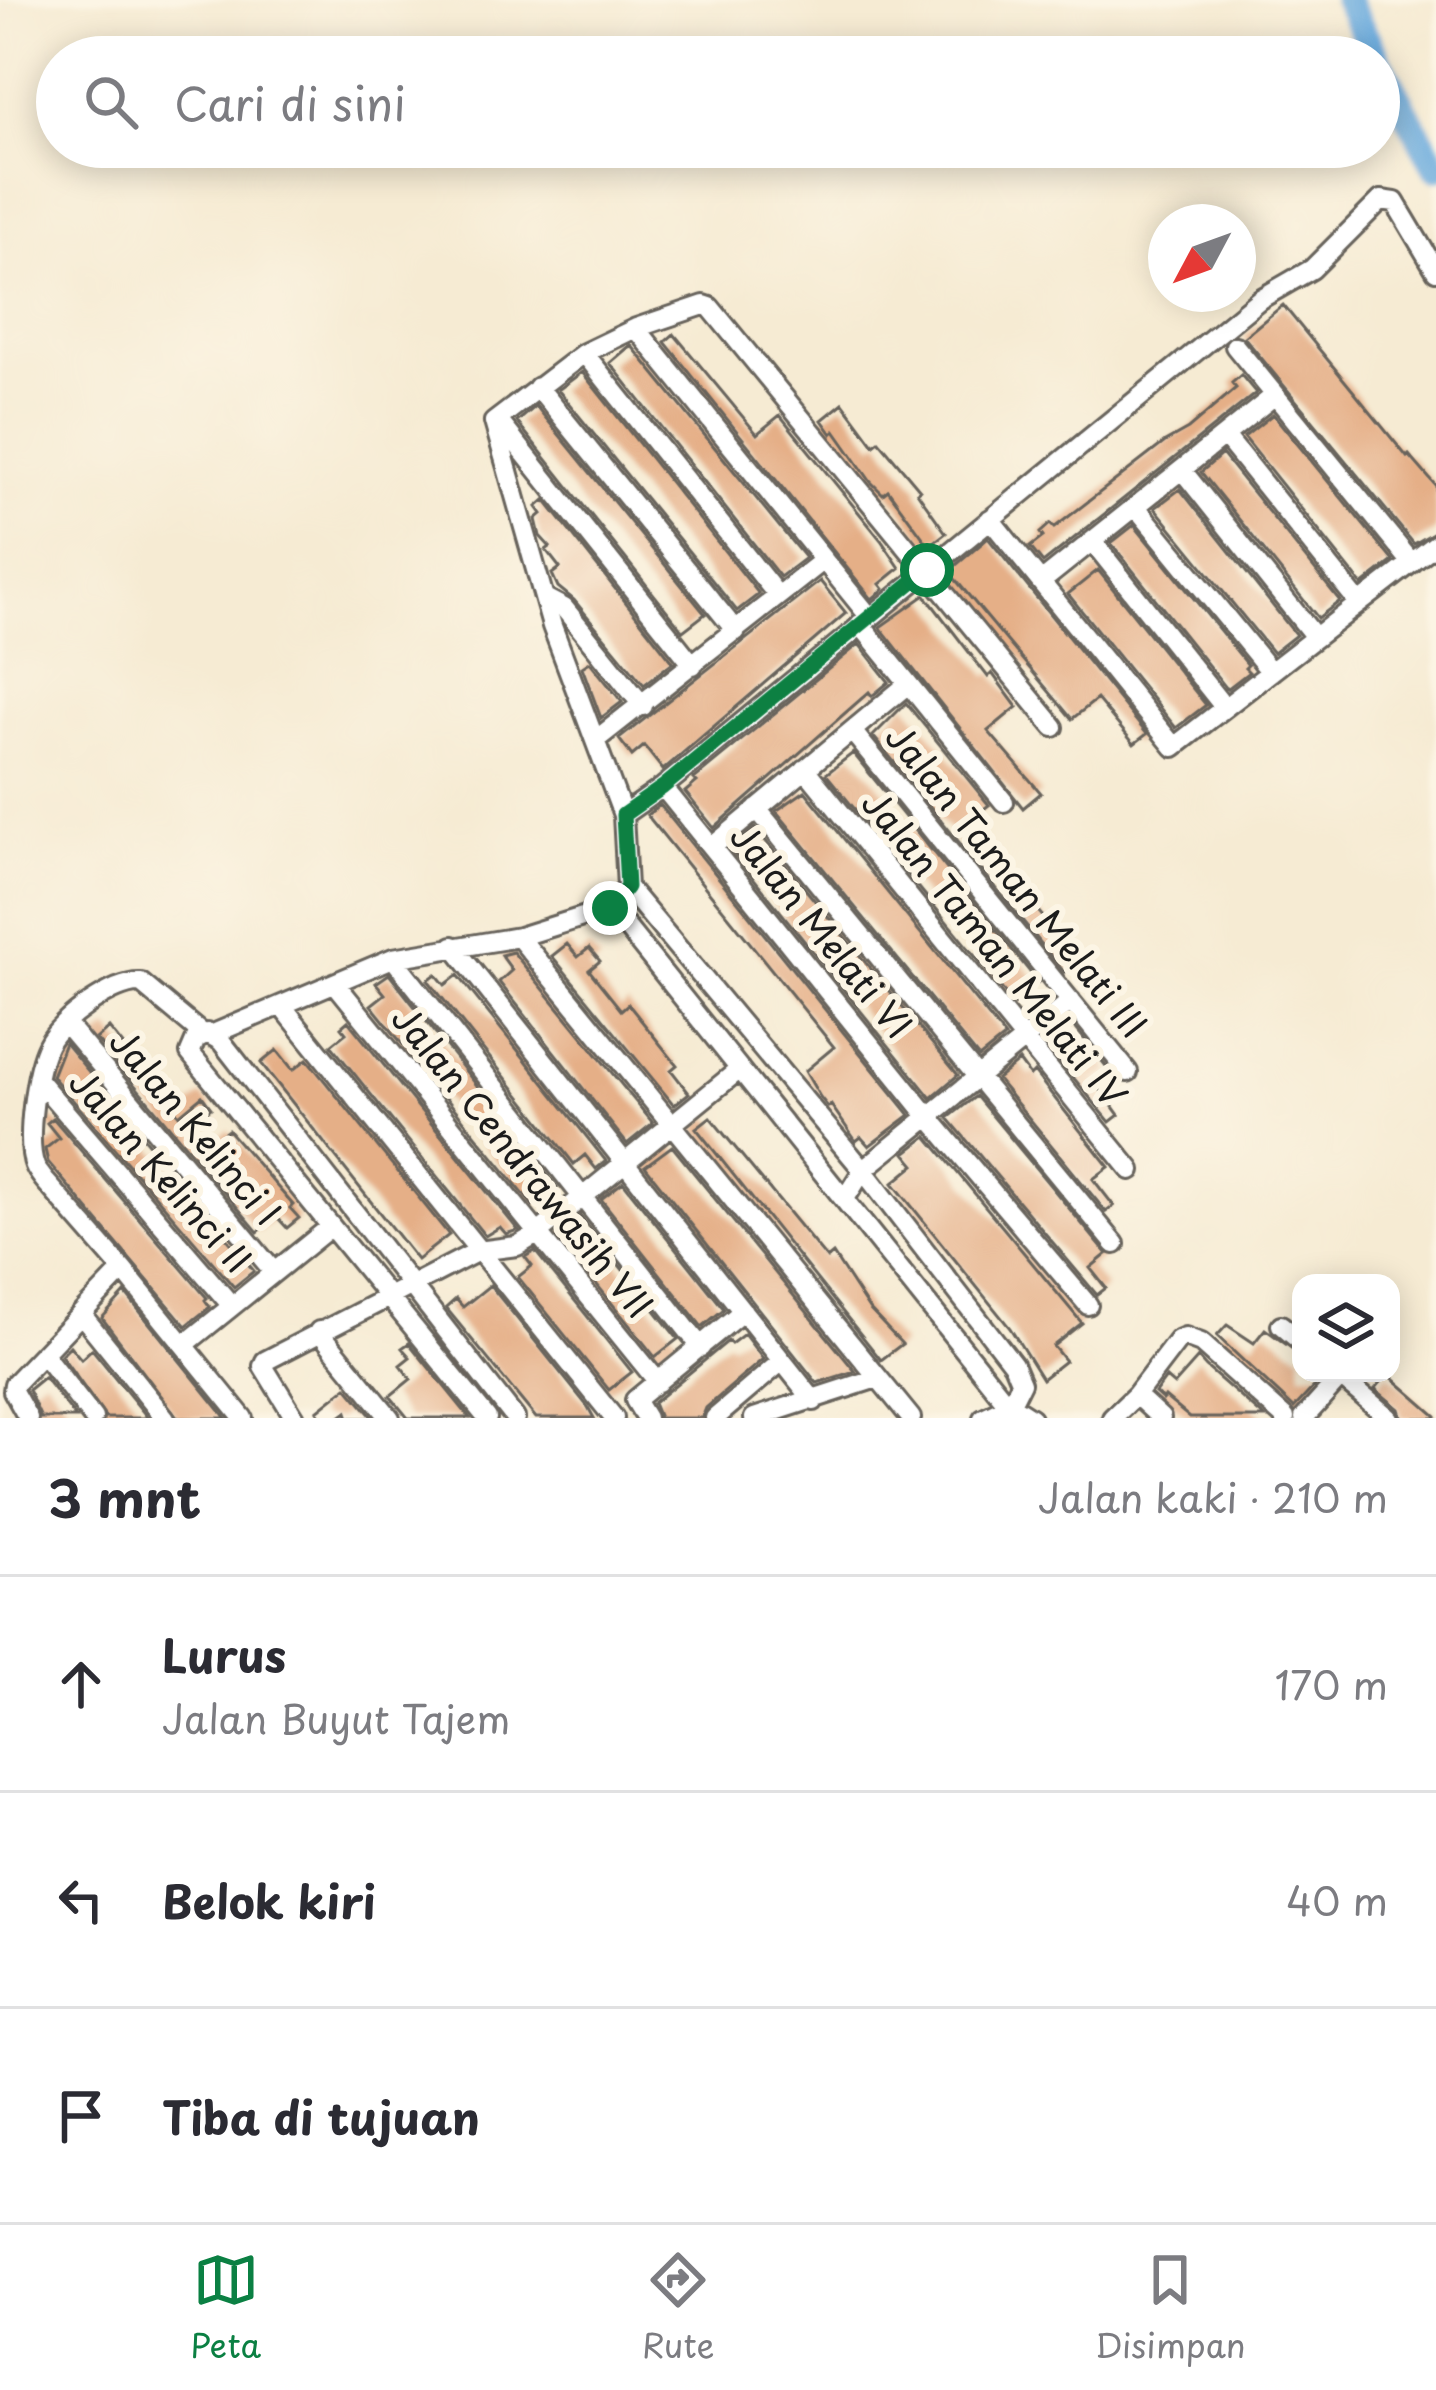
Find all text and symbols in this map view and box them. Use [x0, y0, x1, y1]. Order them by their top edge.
search box [36, 36, 1400, 168]
text: Cari di sini [174, 68, 406, 136]
icon: search [78, 69, 144, 135]
north arrow [1148, 204, 1256, 312]
route start [900, 543, 954, 597]
street label: Jalan Taman Melati III [874, 711, 1161, 1048]
street label: Jalan Taman Melati IV [850, 777, 1141, 1118]
street label: Jalan Melati VI [719, 811, 926, 1049]
route end [583, 881, 637, 935]
street label: Jalan Cendrawasih VII [380, 993, 667, 1329]
street label: Jalan Kelinci I [98, 1016, 295, 1236]
street label: Jalan Kelinci II [58, 1056, 265, 1283]
map controls [1292, 1274, 1400, 1382]
button: layers [1292, 1274, 1400, 1382]
text: 3 mnt [48, 1458, 201, 1535]
text: Jalan kaki · 210 m [1038, 1467, 1388, 1526]
text: Lurus [162, 1620, 286, 1688]
icon: ahead [48, 1651, 114, 1717]
text: 170 m [1275, 1654, 1388, 1713]
text: Jalan Buyut Tajem [162, 1688, 510, 1747]
text: Belok kiri [162, 1866, 376, 1934]
icon: left [48, 1867, 114, 1933]
text: 40 m [1286, 1870, 1388, 1929]
text: Tiba di tujuan [162, 2082, 480, 2150]
icon: arrive [48, 2083, 114, 2149]
tab: Peta [190, 2247, 261, 2369]
tab: Rute [642, 2247, 715, 2369]
tab: Disimpan [1095, 2247, 1246, 2369]

